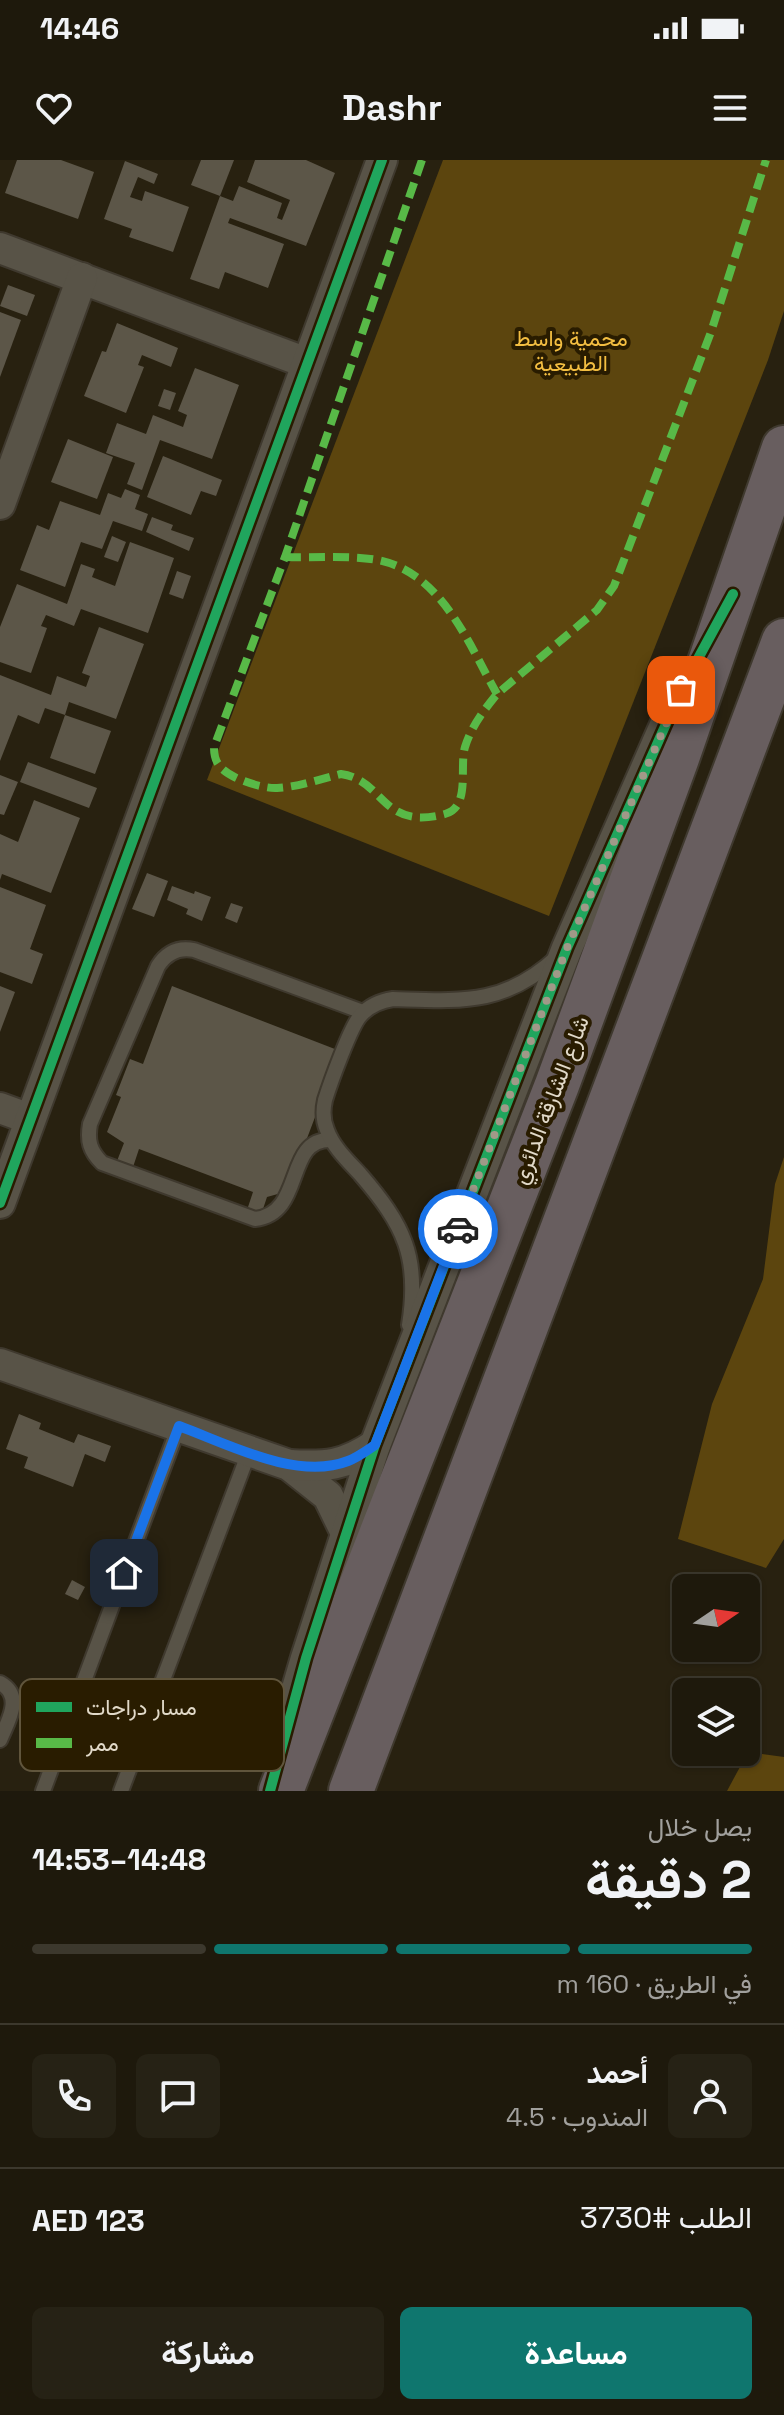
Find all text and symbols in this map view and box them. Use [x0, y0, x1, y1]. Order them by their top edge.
text: 14:46 [40, 9, 119, 48]
text: Dashr [342, 85, 442, 131]
icon: heart [32, 86, 76, 130]
icon: menu [708, 86, 752, 130]
park label: محمية واسط الطبيعية [514, 324, 628, 377]
pin [647, 656, 715, 724]
icon: bag [659, 668, 703, 712]
street label: شارع الشارقة الدائري [505, 1012, 600, 1190]
courier [418, 1189, 498, 1269]
icon: car [436, 1207, 480, 1251]
pin [90, 1539, 158, 1607]
icon: home [102, 1551, 146, 1595]
north arrow [672, 1574, 760, 1662]
map controls [672, 1574, 760, 1766]
button: layers [672, 1678, 760, 1766]
legend [20, 1679, 284, 1771]
text: مسار دراجات [86, 1693, 197, 1721]
text: ممر [85, 1729, 119, 1757]
text: يصل خلال [648, 1810, 752, 1844]
text: 14:48–14:53 [32, 1840, 206, 1879]
text: 2 دقيقة [585, 1847, 752, 1913]
text: في الطريق · 160 m [557, 1967, 752, 2001]
text: أحمد [586, 2053, 648, 2092]
button: phone [32, 2054, 116, 2138]
button: chat [136, 2054, 220, 2138]
button: person [668, 2054, 752, 2138]
text: المندوب · 4.5 [506, 2100, 648, 2134]
text: الطلب #3730 [580, 2198, 752, 2237]
text: AED 123 [32, 2201, 145, 2240]
button: مشاركة [32, 2307, 384, 2399]
button: مساعدة [400, 2307, 752, 2399]

